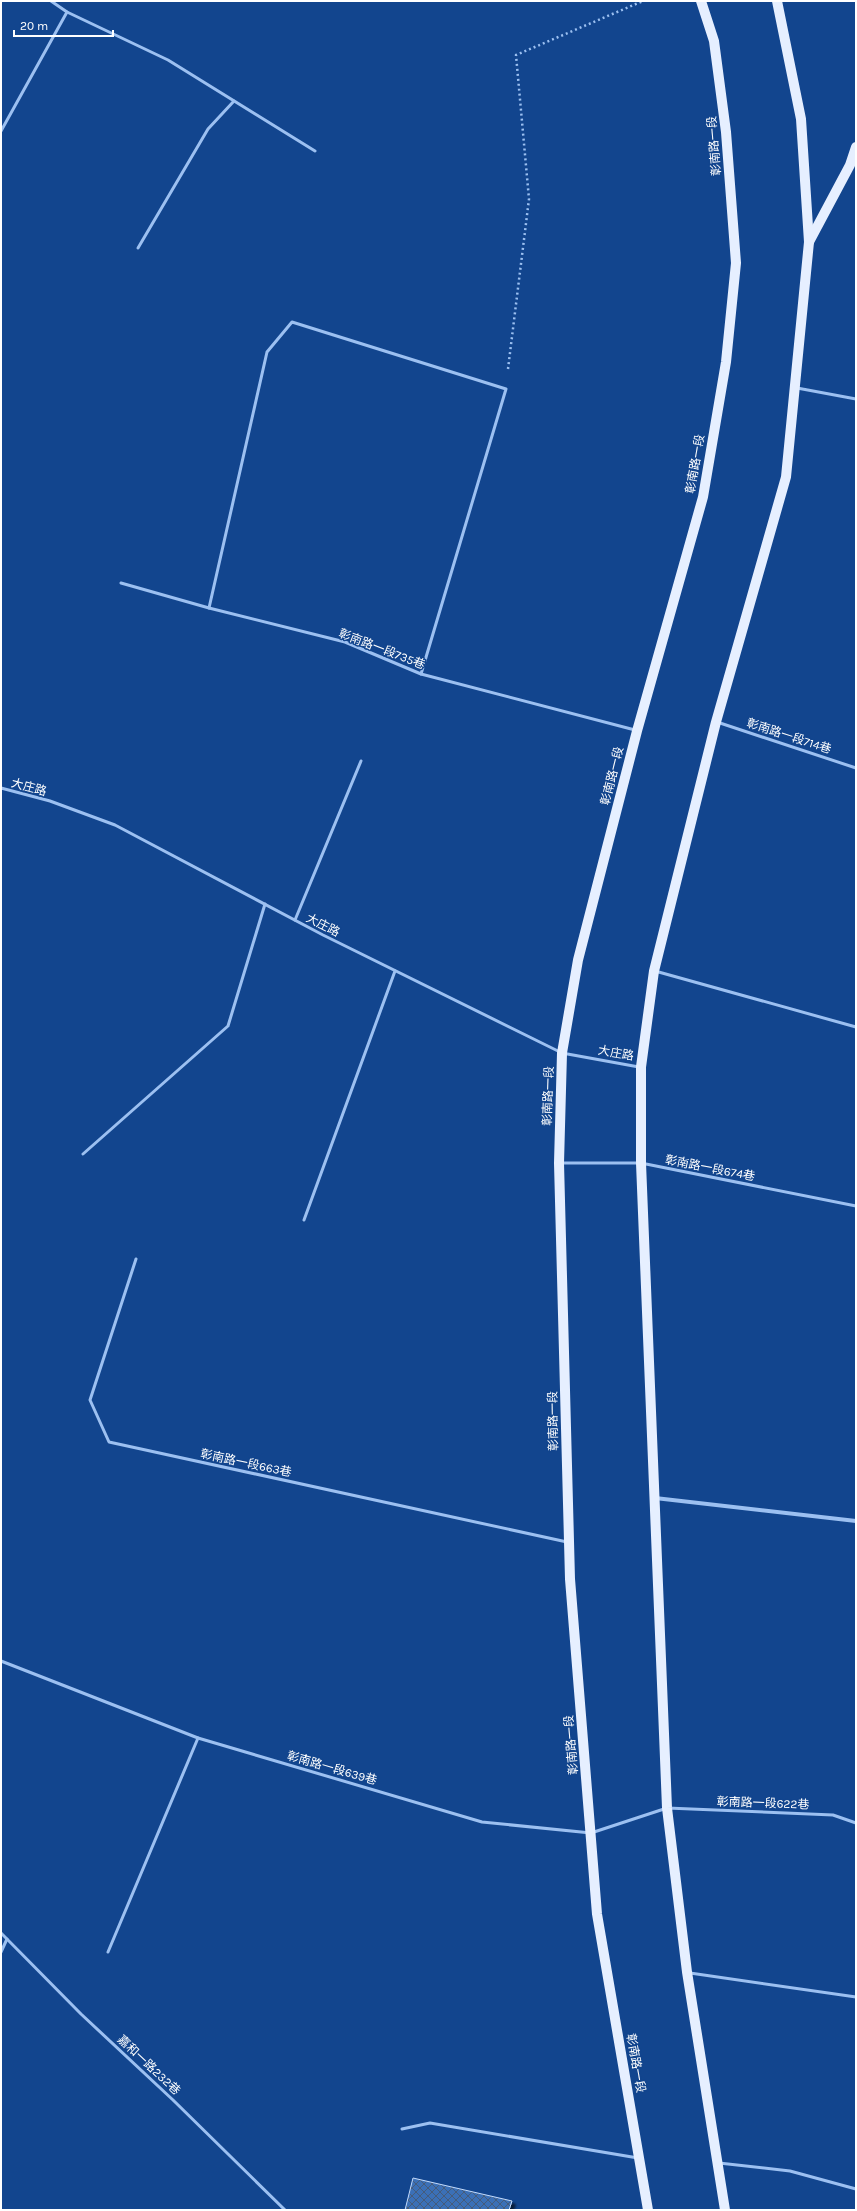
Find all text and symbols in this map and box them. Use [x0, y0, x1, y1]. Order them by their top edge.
scale bar [14, 12, 113, 38]
text: 20 m [20, 19, 48, 33]
street label: 彰南路一段 [704, 115, 724, 177]
street label: 彰南路一段 [683, 433, 707, 495]
street label: 彰南路一段735巷 [337, 626, 427, 672]
street label: 彰南路一段714巷 [745, 716, 833, 756]
street label: 彰南路一段 [598, 745, 626, 807]
street label: 大庄路 [10, 776, 48, 798]
street label: 大庄路 [304, 911, 342, 939]
street label: 大庄路 [597, 1043, 635, 1063]
street label: 彰南路一段 [540, 1066, 556, 1126]
street label: 彰南路一段674巷 [664, 1152, 756, 1184]
street label: 彰南路一段 [545, 1391, 561, 1451]
street label: 彰南路一段663巷 [199, 1447, 293, 1479]
street label: 彰南路一段 [561, 1714, 581, 1776]
street label: 彰南路一段639巷 [285, 1748, 379, 1788]
street label: 彰南路一段622巷 [716, 1794, 810, 1812]
street label: 嘉和一路232巷 [115, 2032, 183, 2098]
street label: 彰南路一段 [624, 2032, 648, 2094]

